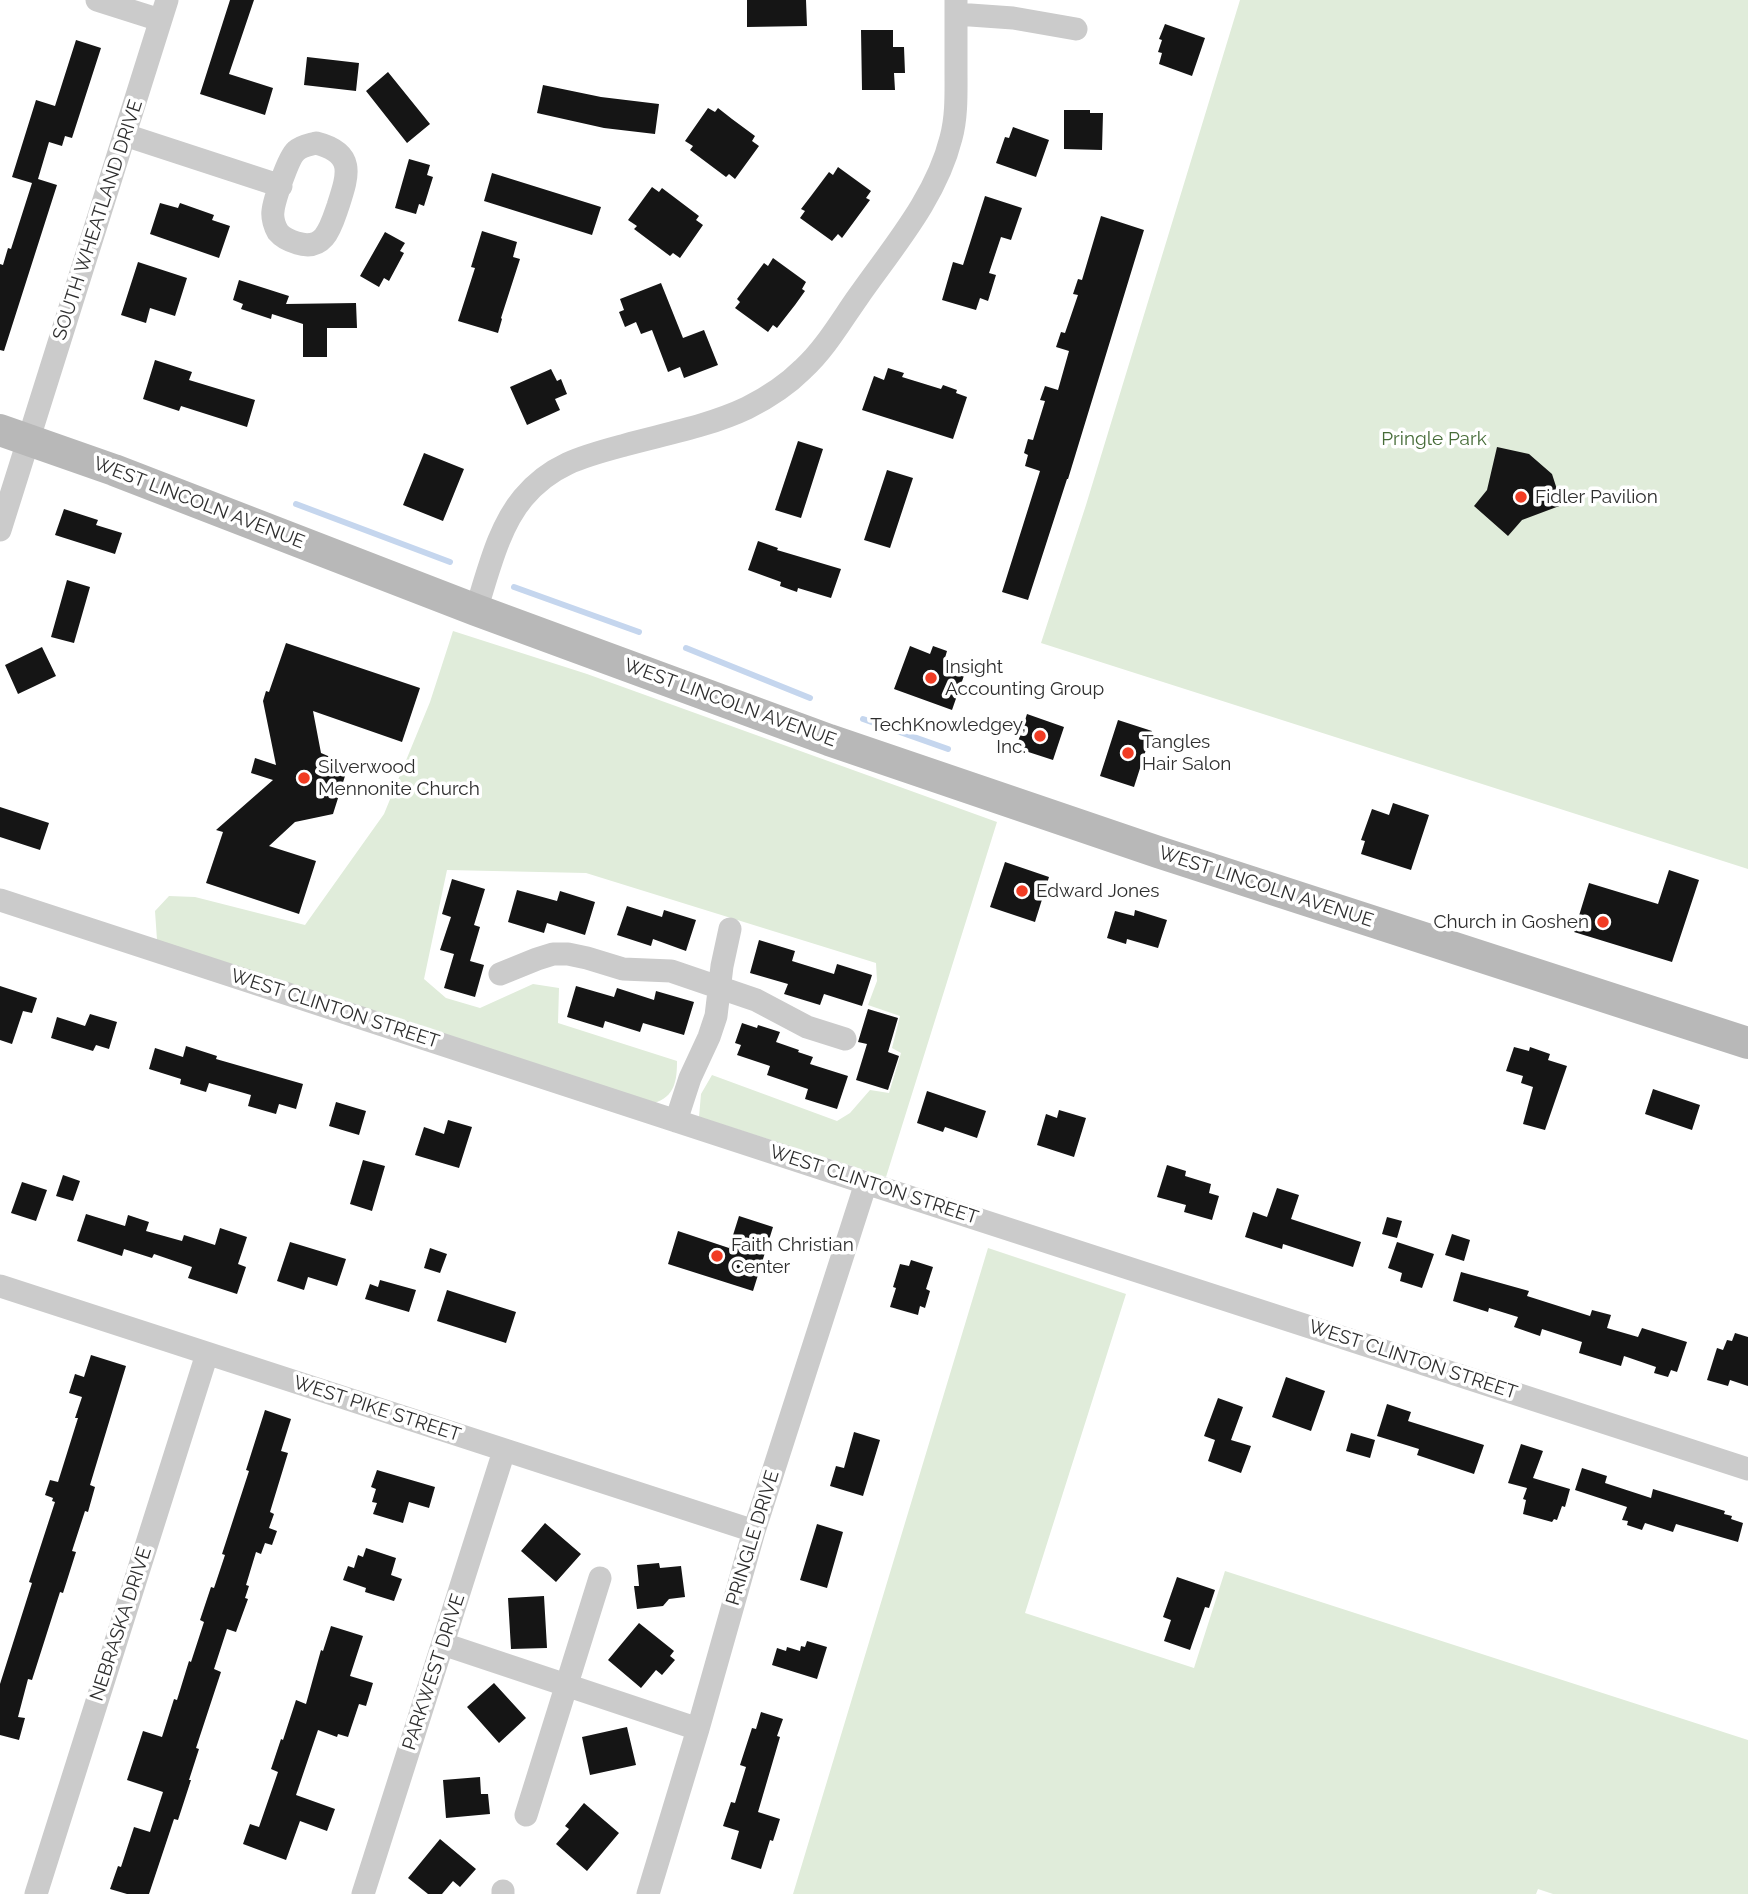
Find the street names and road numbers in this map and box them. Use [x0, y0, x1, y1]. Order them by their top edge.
street label: SOUTH WHEATLAND DRIVE [48, 97, 148, 343]
street label: WEST LINCOLN AVENUE [90, 452, 308, 554]
street label: WEST LINCOLN AVENUE [621, 654, 839, 752]
street label: WEST LINCOLN AVENUE [1156, 842, 1376, 932]
street label: WEST CLINTON STREET [228, 964, 442, 1054]
street label: WEST CLINTON STREET [767, 1140, 981, 1230]
street label: WEST CLINTON STREET [1306, 1315, 1520, 1405]
street label: WEST PIKE STREET [290, 1371, 464, 1447]
street label: PRINGLE DRIVE [722, 1468, 784, 1608]
street label: NEBRASKA DRIVE [85, 1544, 157, 1704]
street label: PARKWEST DRIVE [398, 1591, 470, 1753]

